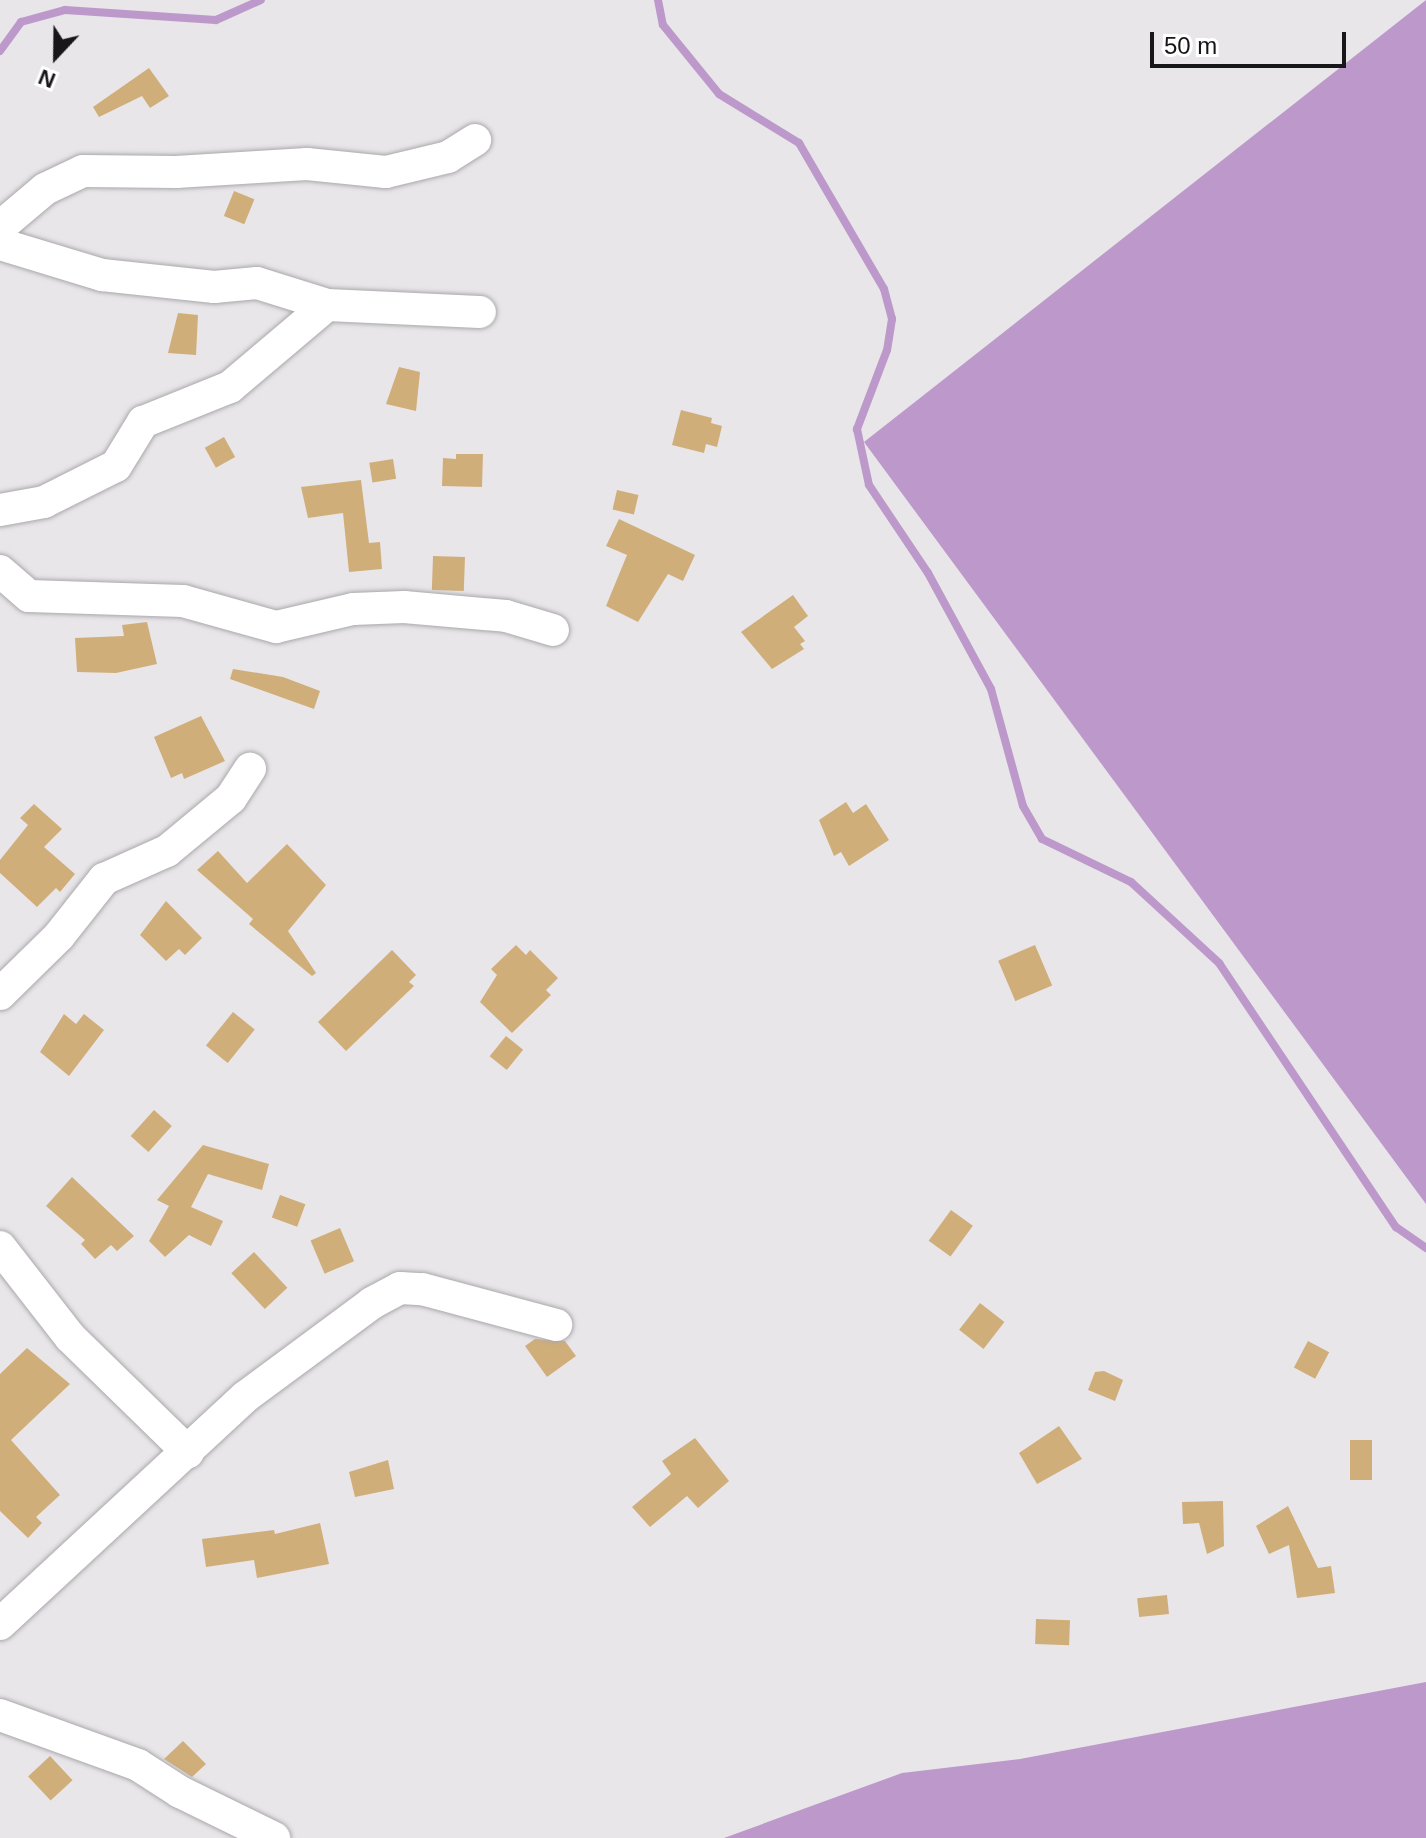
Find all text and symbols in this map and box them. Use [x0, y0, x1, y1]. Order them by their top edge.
north arrow [16, 16, 96, 96]
scale bar [1154, 16, 1350, 66]
text: 50 m [1164, 32, 1217, 59]
text: N [35, 64, 59, 93]

